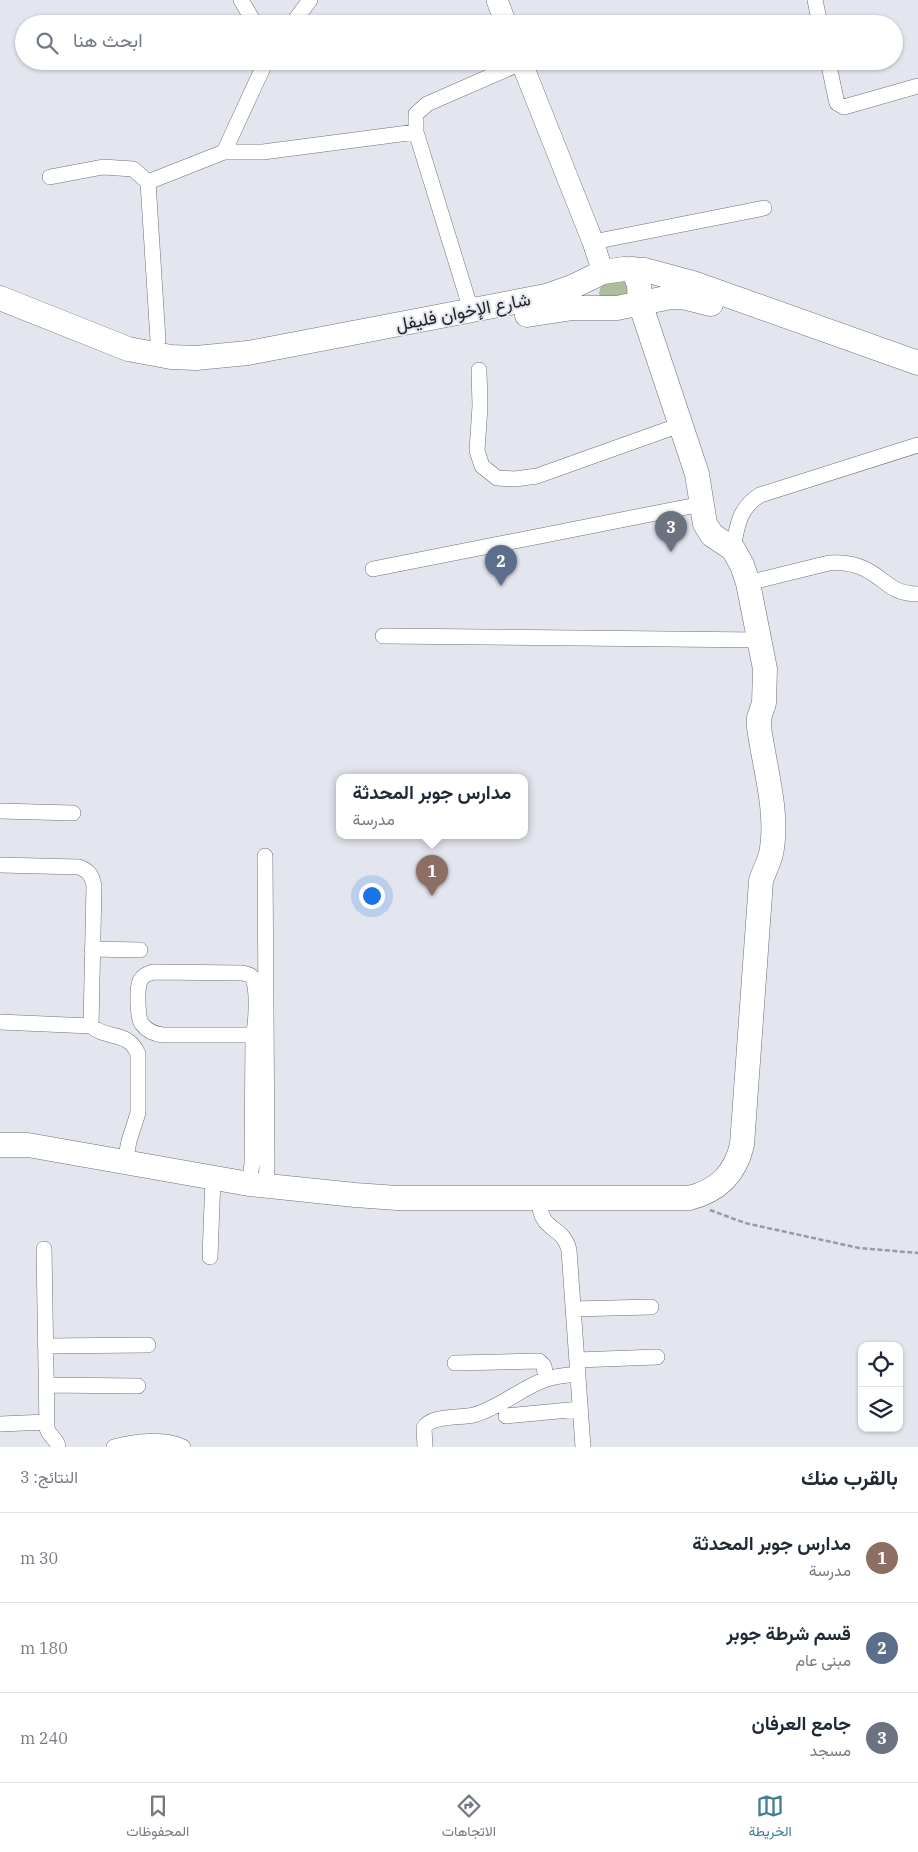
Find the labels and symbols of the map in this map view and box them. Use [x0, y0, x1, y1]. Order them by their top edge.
street label: شارع الإخوان فليفل [394, 287, 532, 337]
pin: 3 [655, 511, 687, 552]
pin: 2 [485, 545, 517, 586]
pin: 1 [416, 855, 448, 896]
your location [359, 883, 385, 909]

